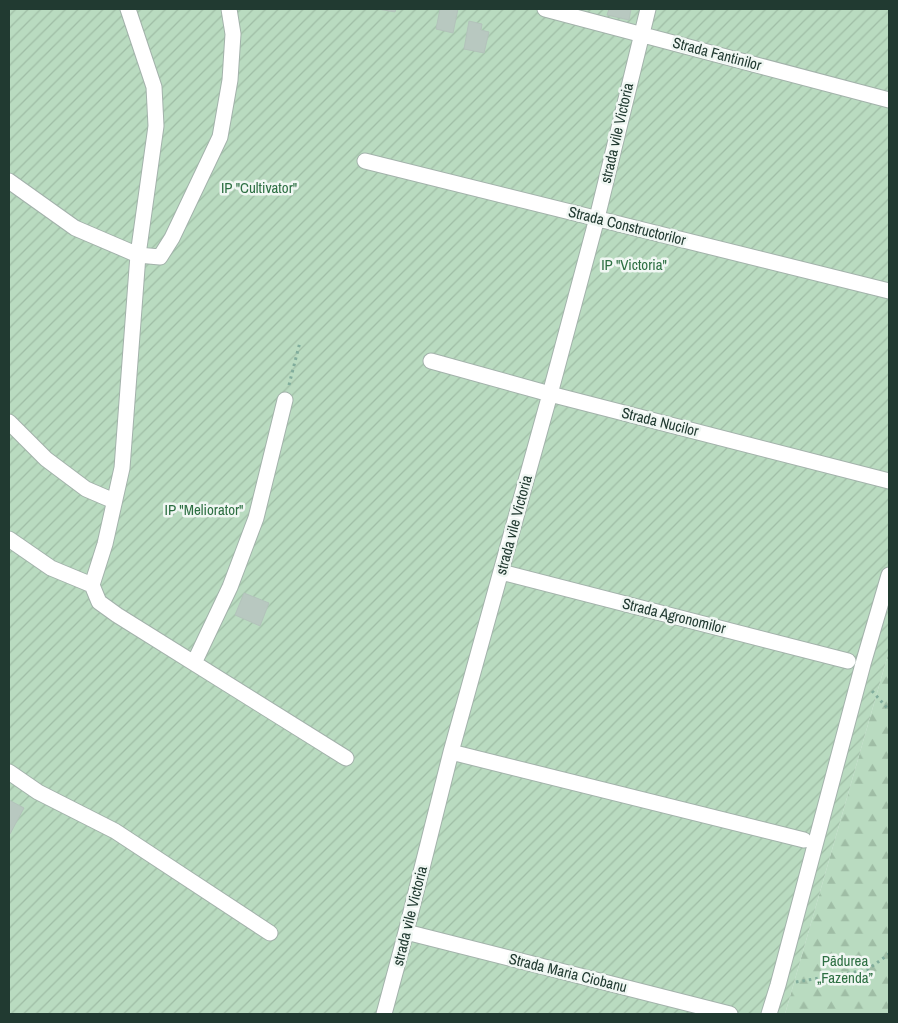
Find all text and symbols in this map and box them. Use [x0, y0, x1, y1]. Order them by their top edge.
street label: Strada Fantinilor [670, 32, 764, 75]
street label: strada vile Victoria [595, 81, 638, 185]
park label: IP "Cultivator" [221, 177, 297, 198]
street label: Strada Constructorilor [566, 201, 688, 250]
park label: IP "Victoria" [601, 254, 667, 275]
street label: Strada Nucilor [619, 402, 701, 441]
street label: strada vile Victoria [490, 473, 537, 577]
park label: IP "Meliorator" [165, 499, 243, 520]
street label: Strada Agronomilor [620, 593, 728, 639]
street label: strada vile Victoria [387, 864, 432, 968]
street label: Strada Maria Ciobanu [507, 948, 629, 997]
park label: Pădurea „Fazenda” [817, 950, 873, 988]

